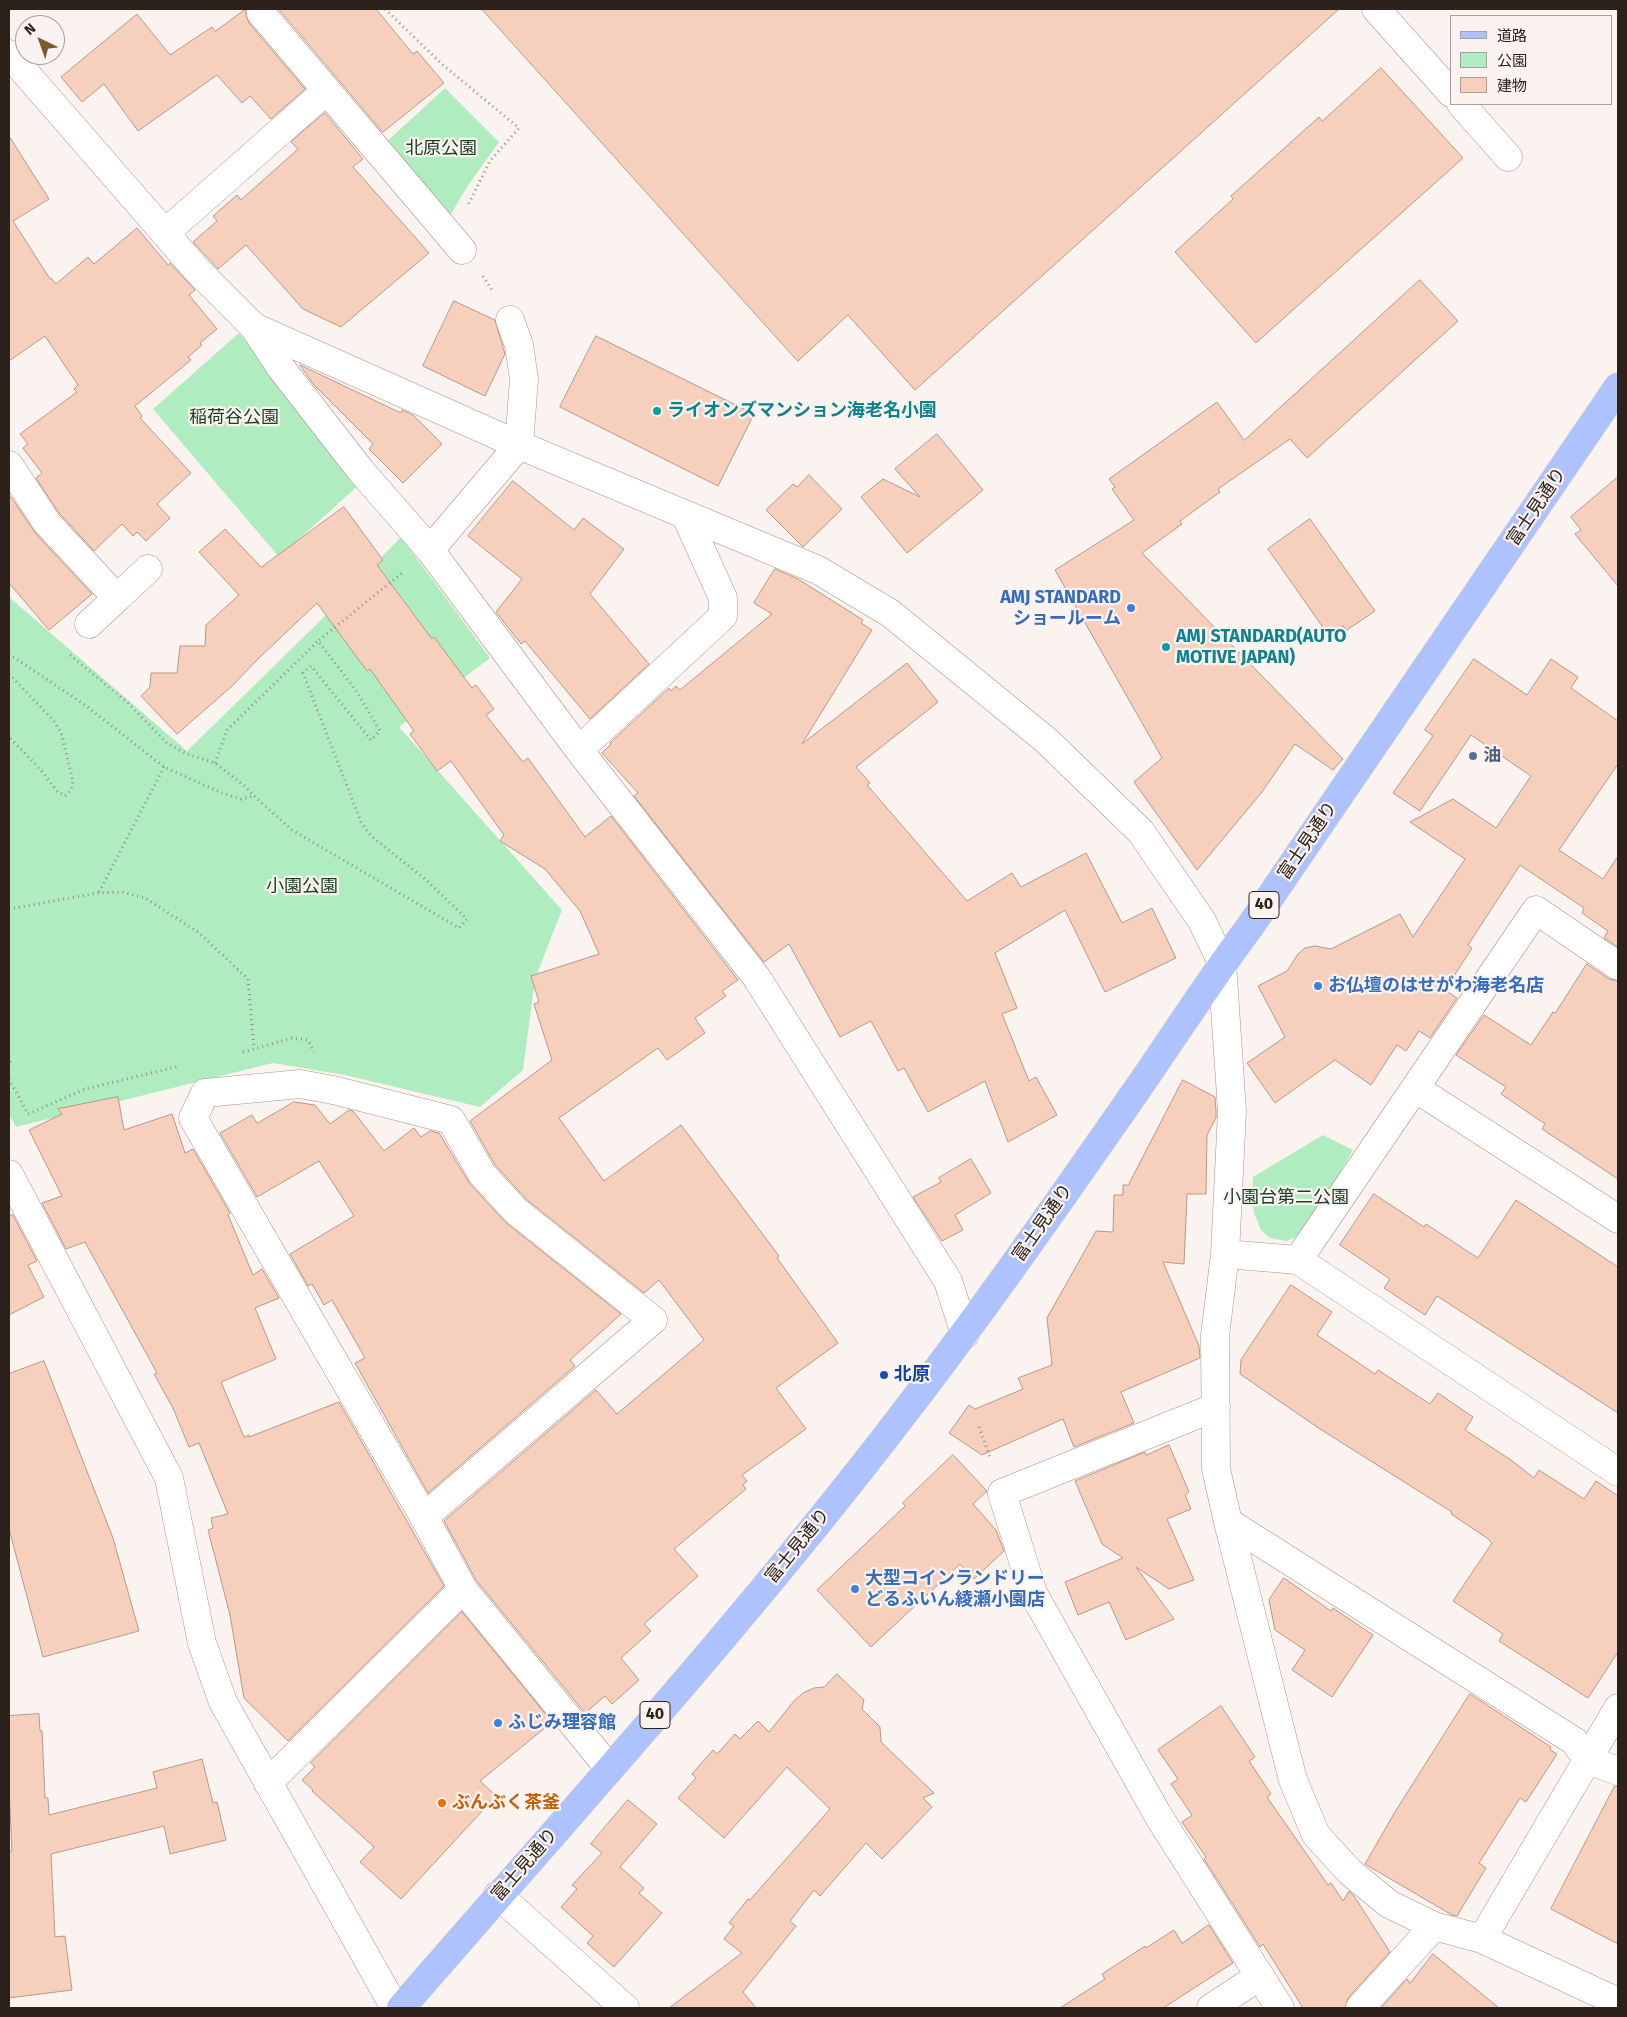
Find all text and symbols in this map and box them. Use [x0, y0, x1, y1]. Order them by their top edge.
north arrow [15, 15, 65, 65]
legend [1450, 15, 1612, 105]
text: N [21, 20, 39, 39]
text: 道路 [1497, 27, 1527, 45]
text: 公園 [1497, 52, 1527, 70]
text: 建物 [1497, 77, 1527, 95]
park label: 北原公園 [405, 138, 477, 160]
place label: ライオンズマンション海老名小園 [667, 400, 937, 422]
marker: ライオンズマンション海老名小園 [651, 405, 663, 417]
park label: 稲荷谷公園 [189, 407, 279, 429]
street label: 富士見通り [1503, 464, 1571, 550]
place label: AMJ STANDARD ショールーム [1000, 587, 1121, 630]
marker: AMJ STANDARD ショールーム [1125, 602, 1137, 614]
place label: AMJ STANDARD(AUTO MOTIVE JAPAN) [1176, 626, 1346, 669]
marker: AMJ STANDARD(AUTO MOTIVE JAPAN) [1160, 641, 1172, 653]
place label: 油 [1483, 745, 1501, 767]
marker: 油 [1467, 750, 1479, 762]
street label: 富士見通り [1274, 798, 1342, 884]
park label: 小園公園 [266, 876, 338, 898]
road number: 40 [1249, 892, 1279, 918]
place label: お仏壇のはせがわ海老名店 [1328, 975, 1544, 997]
marker: お仏壇のはせがわ海老名店 [1312, 980, 1324, 992]
street label: 富士見通り [1008, 1180, 1078, 1266]
park label: 小園台第二公園 [1223, 1187, 1349, 1209]
place label: 北原 [894, 1364, 930, 1386]
marker: 北原 [878, 1369, 890, 1381]
street label: 富士見通り [761, 1504, 835, 1588]
place label: 大型コインランドリー どるふいん綾瀬小園店 [865, 1568, 1045, 1610]
marker: 大型コインランドリー どるふいん綾瀬小園店 [849, 1583, 861, 1595]
road number: 40 [640, 1702, 670, 1728]
place label: ふじみ理容館 [508, 1712, 616, 1734]
marker: ふじみ理容館 [492, 1717, 504, 1729]
place label: ぶんぶく茶釜 [452, 1792, 560, 1814]
marker: ぶんぶく茶釜 [436, 1797, 448, 1809]
street label: 富士見通り [487, 1824, 563, 1906]

